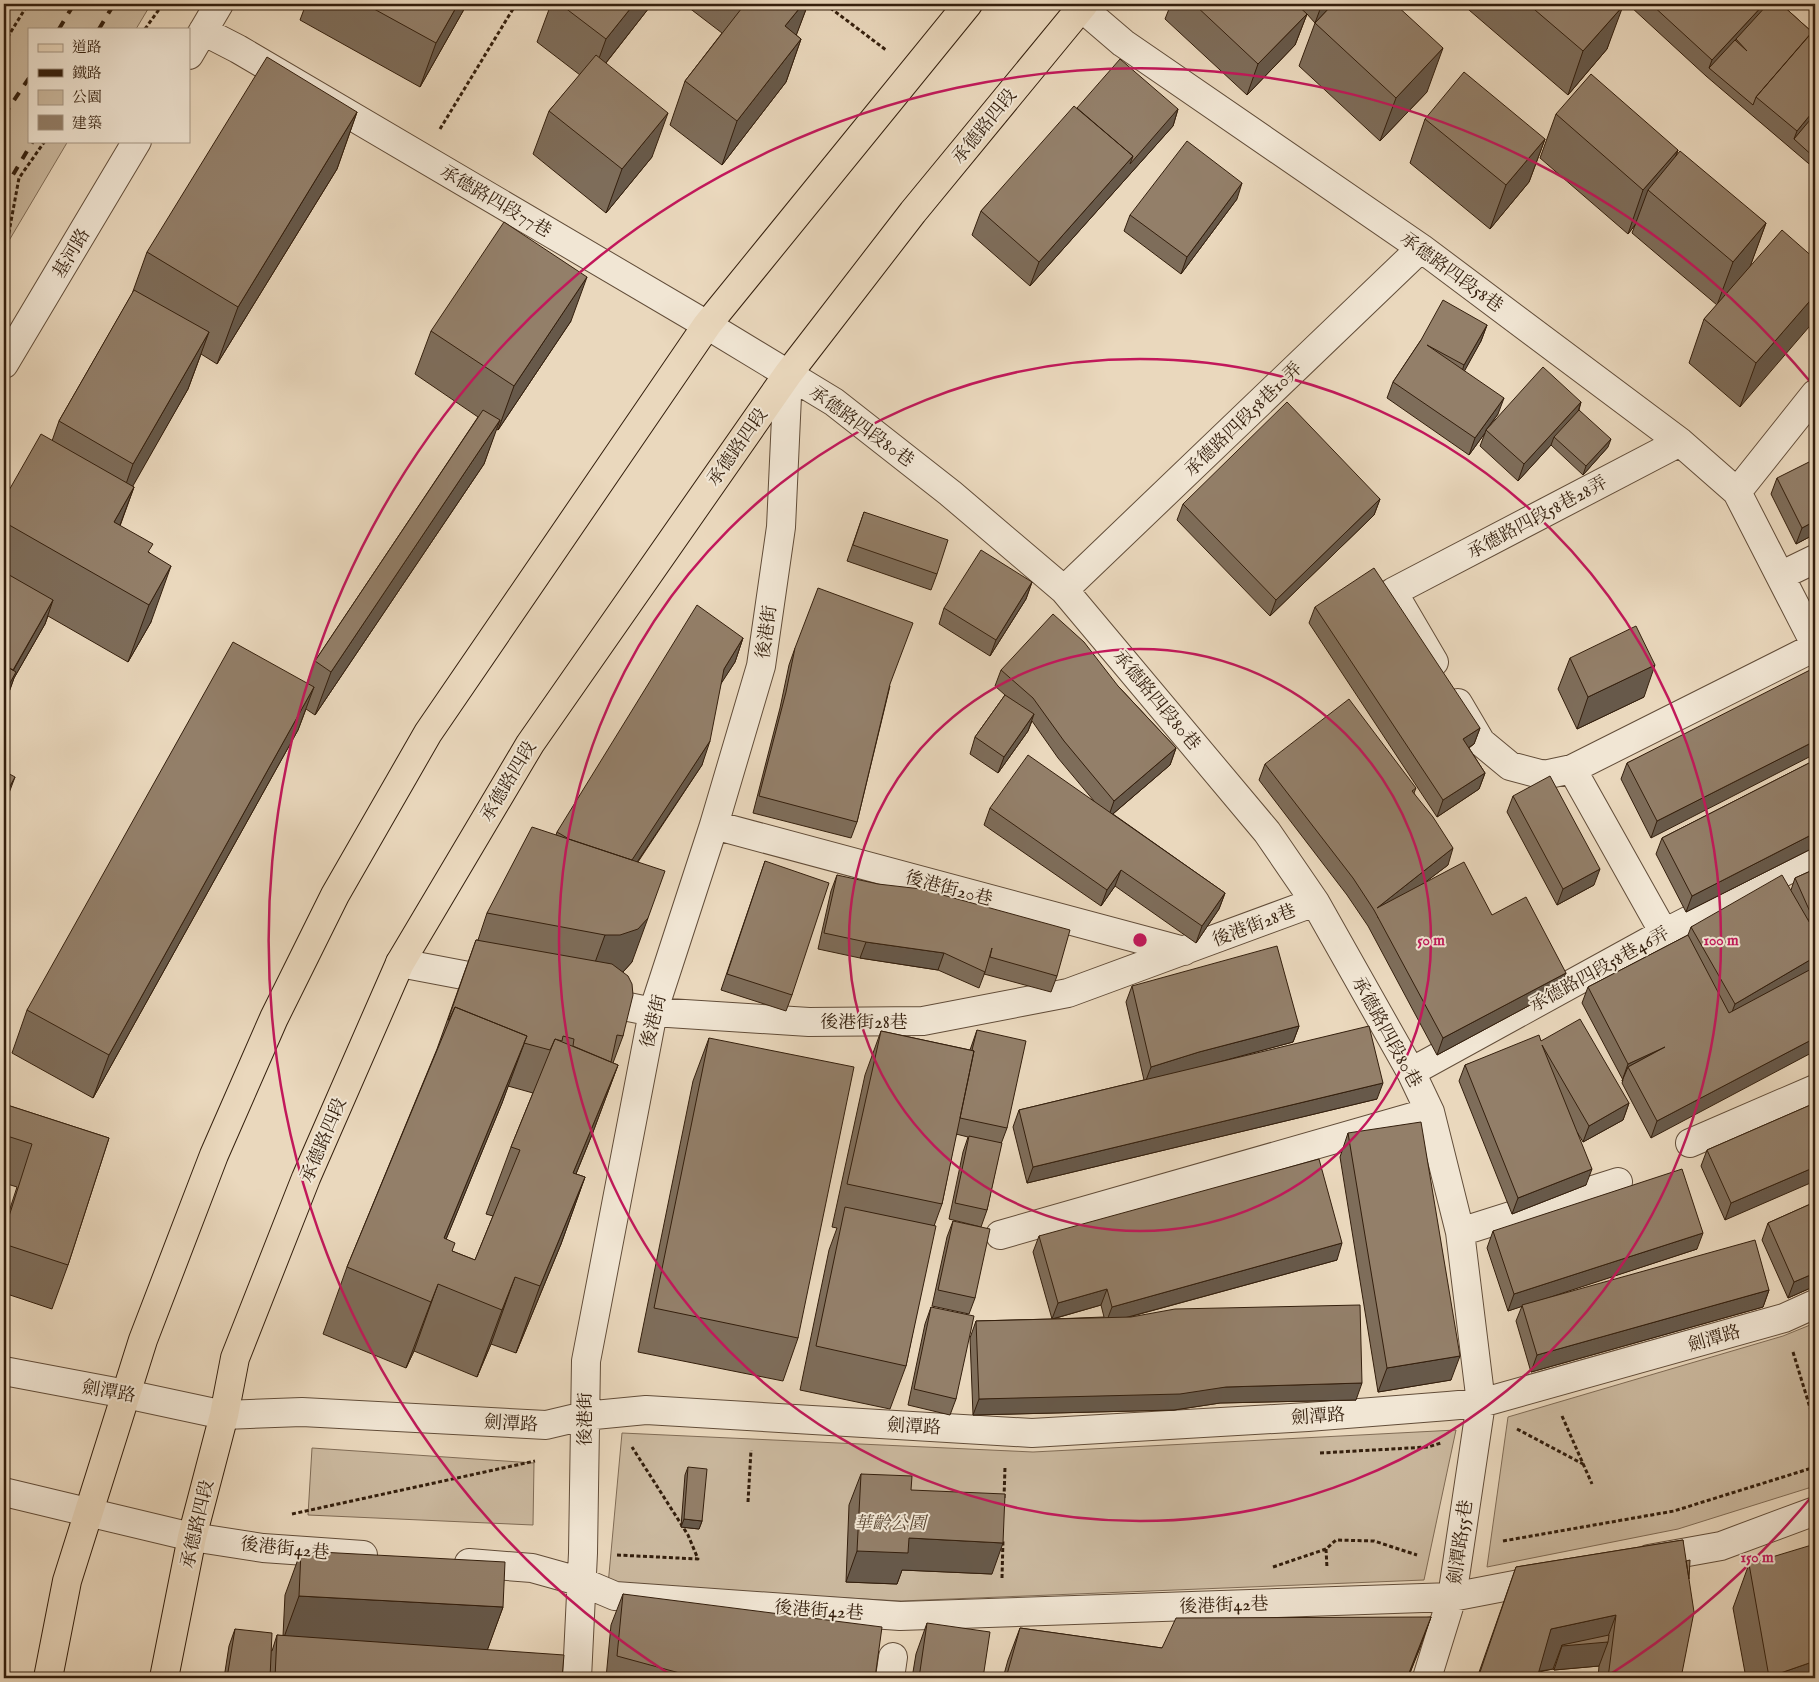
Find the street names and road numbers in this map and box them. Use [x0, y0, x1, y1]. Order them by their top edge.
street label: 承德路四段 [948, 85, 1022, 169]
street label: 承德路四段77巷 [435, 161, 555, 243]
street label: 基河路 [49, 225, 96, 283]
street label: 承德路四段58巷 [1395, 228, 1507, 318]
street label: 承德路四段58巷10弄 [1180, 358, 1308, 482]
street label: 承德路四段80巷 [804, 381, 918, 473]
street label: 承德路四段 [703, 404, 773, 491]
street label: 承德路四段58巷28弄 [1464, 472, 1612, 565]
street label: 後港街 [752, 604, 783, 661]
street label: 承德路四段80巷 [1107, 646, 1204, 756]
street label: 承德路四段 [476, 737, 542, 826]
street label: 後港街20巷 [903, 867, 995, 912]
street label: 後港街28巷 [1210, 900, 1300, 953]
street label: 承德路四段58巷46弄 [1526, 922, 1674, 1018]
street label: 承德路四段80巷 [1346, 973, 1426, 1092]
street label: 後港街 [637, 992, 672, 1050]
street label: 後港街28巷 [820, 1012, 908, 1035]
street label: 承德路四段 [296, 1095, 353, 1187]
street label: 劍潭路 [1685, 1321, 1744, 1358]
street label: 劍潭路 [80, 1376, 137, 1408]
street label: 後港街 [575, 1392, 598, 1446]
street label: 劍潭路 [1290, 1404, 1346, 1431]
street label: 劍潭路 [483, 1412, 538, 1437]
street label: 劍潭路 [886, 1415, 941, 1440]
street label: 承德路四段 [177, 1478, 220, 1571]
street label: 劍潭路55巷 [1444, 1498, 1479, 1586]
street label: 後港街42巷 [239, 1533, 330, 1566]
street label: 後港街42巷 [1179, 1593, 1269, 1620]
street label: 後港街42巷 [774, 1597, 864, 1626]

